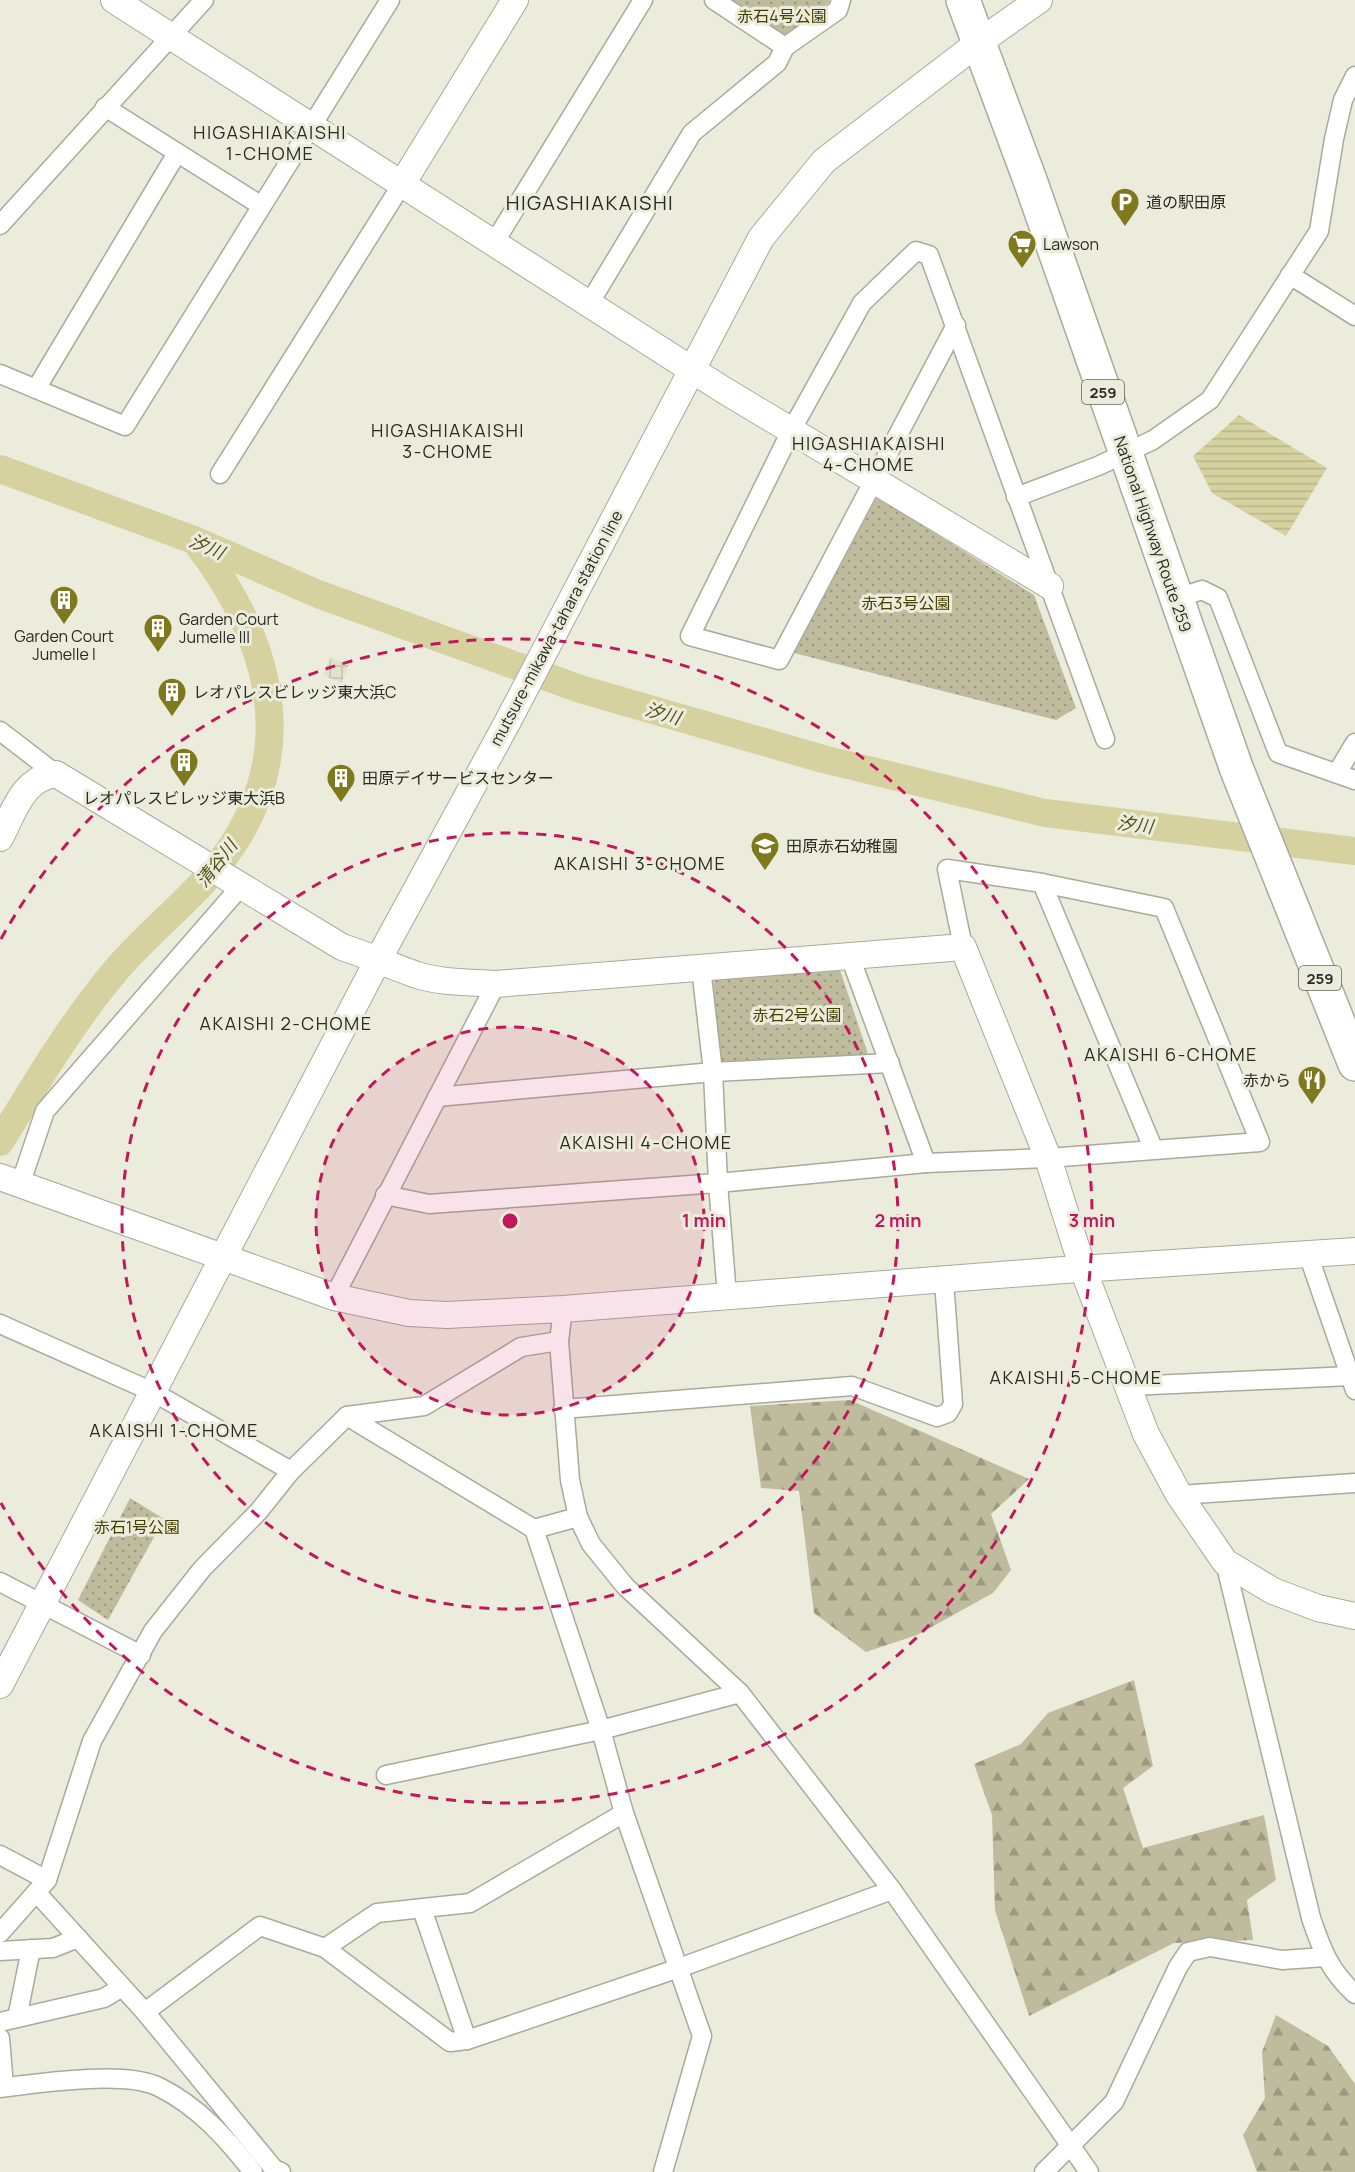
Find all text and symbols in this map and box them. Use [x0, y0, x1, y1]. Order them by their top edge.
park label: 赤石4号公園 [737, 5, 827, 27]
district label: HIGASHIAKAISHI 1-CHOME [193, 120, 347, 165]
parking icon: 道の駅田原 [1109, 186, 1141, 228]
district label: HIGASHIAKAISHI [506, 189, 674, 216]
place label: 道の駅田原 [1146, 191, 1226, 213]
supermarket icon: Lawson [1006, 228, 1038, 270]
place label: Lawson [1043, 233, 1099, 255]
road number: 259 [1082, 380, 1124, 404]
district label: HIGASHIAKAISHI 3-CHOME [371, 418, 525, 463]
district label: HIGASHIAKAISHI 4-CHOME [792, 431, 946, 476]
street label: National Highway Route 259 [1109, 433, 1197, 635]
street label: mutsure-mikawa-tahara station line [484, 506, 628, 750]
water label: 汐川 [186, 528, 230, 565]
building icon: Garden Court Jumelle I [48, 584, 80, 626]
park label: 赤石3号公園 [862, 592, 950, 614]
place label: Garden Court Jumelle III [179, 608, 279, 648]
building icon: Garden Court Jumelle III [142, 612, 174, 654]
place label: Garden Court Jumelle I [14, 625, 114, 665]
building icon: レオパレスビレッジ東大浜C [156, 676, 188, 718]
place label: レオパレスビレッジ東大浜C [193, 681, 396, 703]
water label: 汐川 [642, 697, 686, 730]
building icon: レオパレスビレッジ東大浜B [168, 746, 200, 788]
building icon: 田原デイサービスセンター [325, 762, 357, 804]
place label: 田原デイサービスセンター [362, 767, 554, 789]
place label: レオパレスビレッジ東大浜B [83, 787, 285, 809]
water label: 汐川 [1116, 810, 1156, 838]
school or university icon: 田原赤石幼稚園 [749, 830, 781, 872]
water label: 清谷川 [190, 833, 243, 892]
place label: 田原赤石幼稚園 [786, 835, 898, 857]
district label: AKAISHI 3-CHOME [554, 851, 726, 875]
road number: 259 [1299, 966, 1341, 990]
park label: 赤石2号公園 [752, 1004, 842, 1026]
district label: AKAISHI 2-CHOME [200, 1011, 372, 1035]
district label: AKAISHI 6-CHOME [1084, 1042, 1258, 1066]
restaurant icon: 赤から [1296, 1064, 1328, 1106]
place label: 赤から [1243, 1069, 1291, 1091]
district label: AKAISHI 4-CHOME [559, 1130, 733, 1154]
text: 1 min [682, 1208, 726, 1232]
text: 2 min [875, 1208, 921, 1232]
text: 3 min [1069, 1208, 1115, 1232]
centre of rings [500, 1211, 520, 1231]
district label: AKAISHI 5-CHOME [990, 1365, 1162, 1389]
district label: AKAISHI 1-CHOME [89, 1418, 259, 1442]
park label: 赤石1号公園 [94, 1516, 180, 1538]

